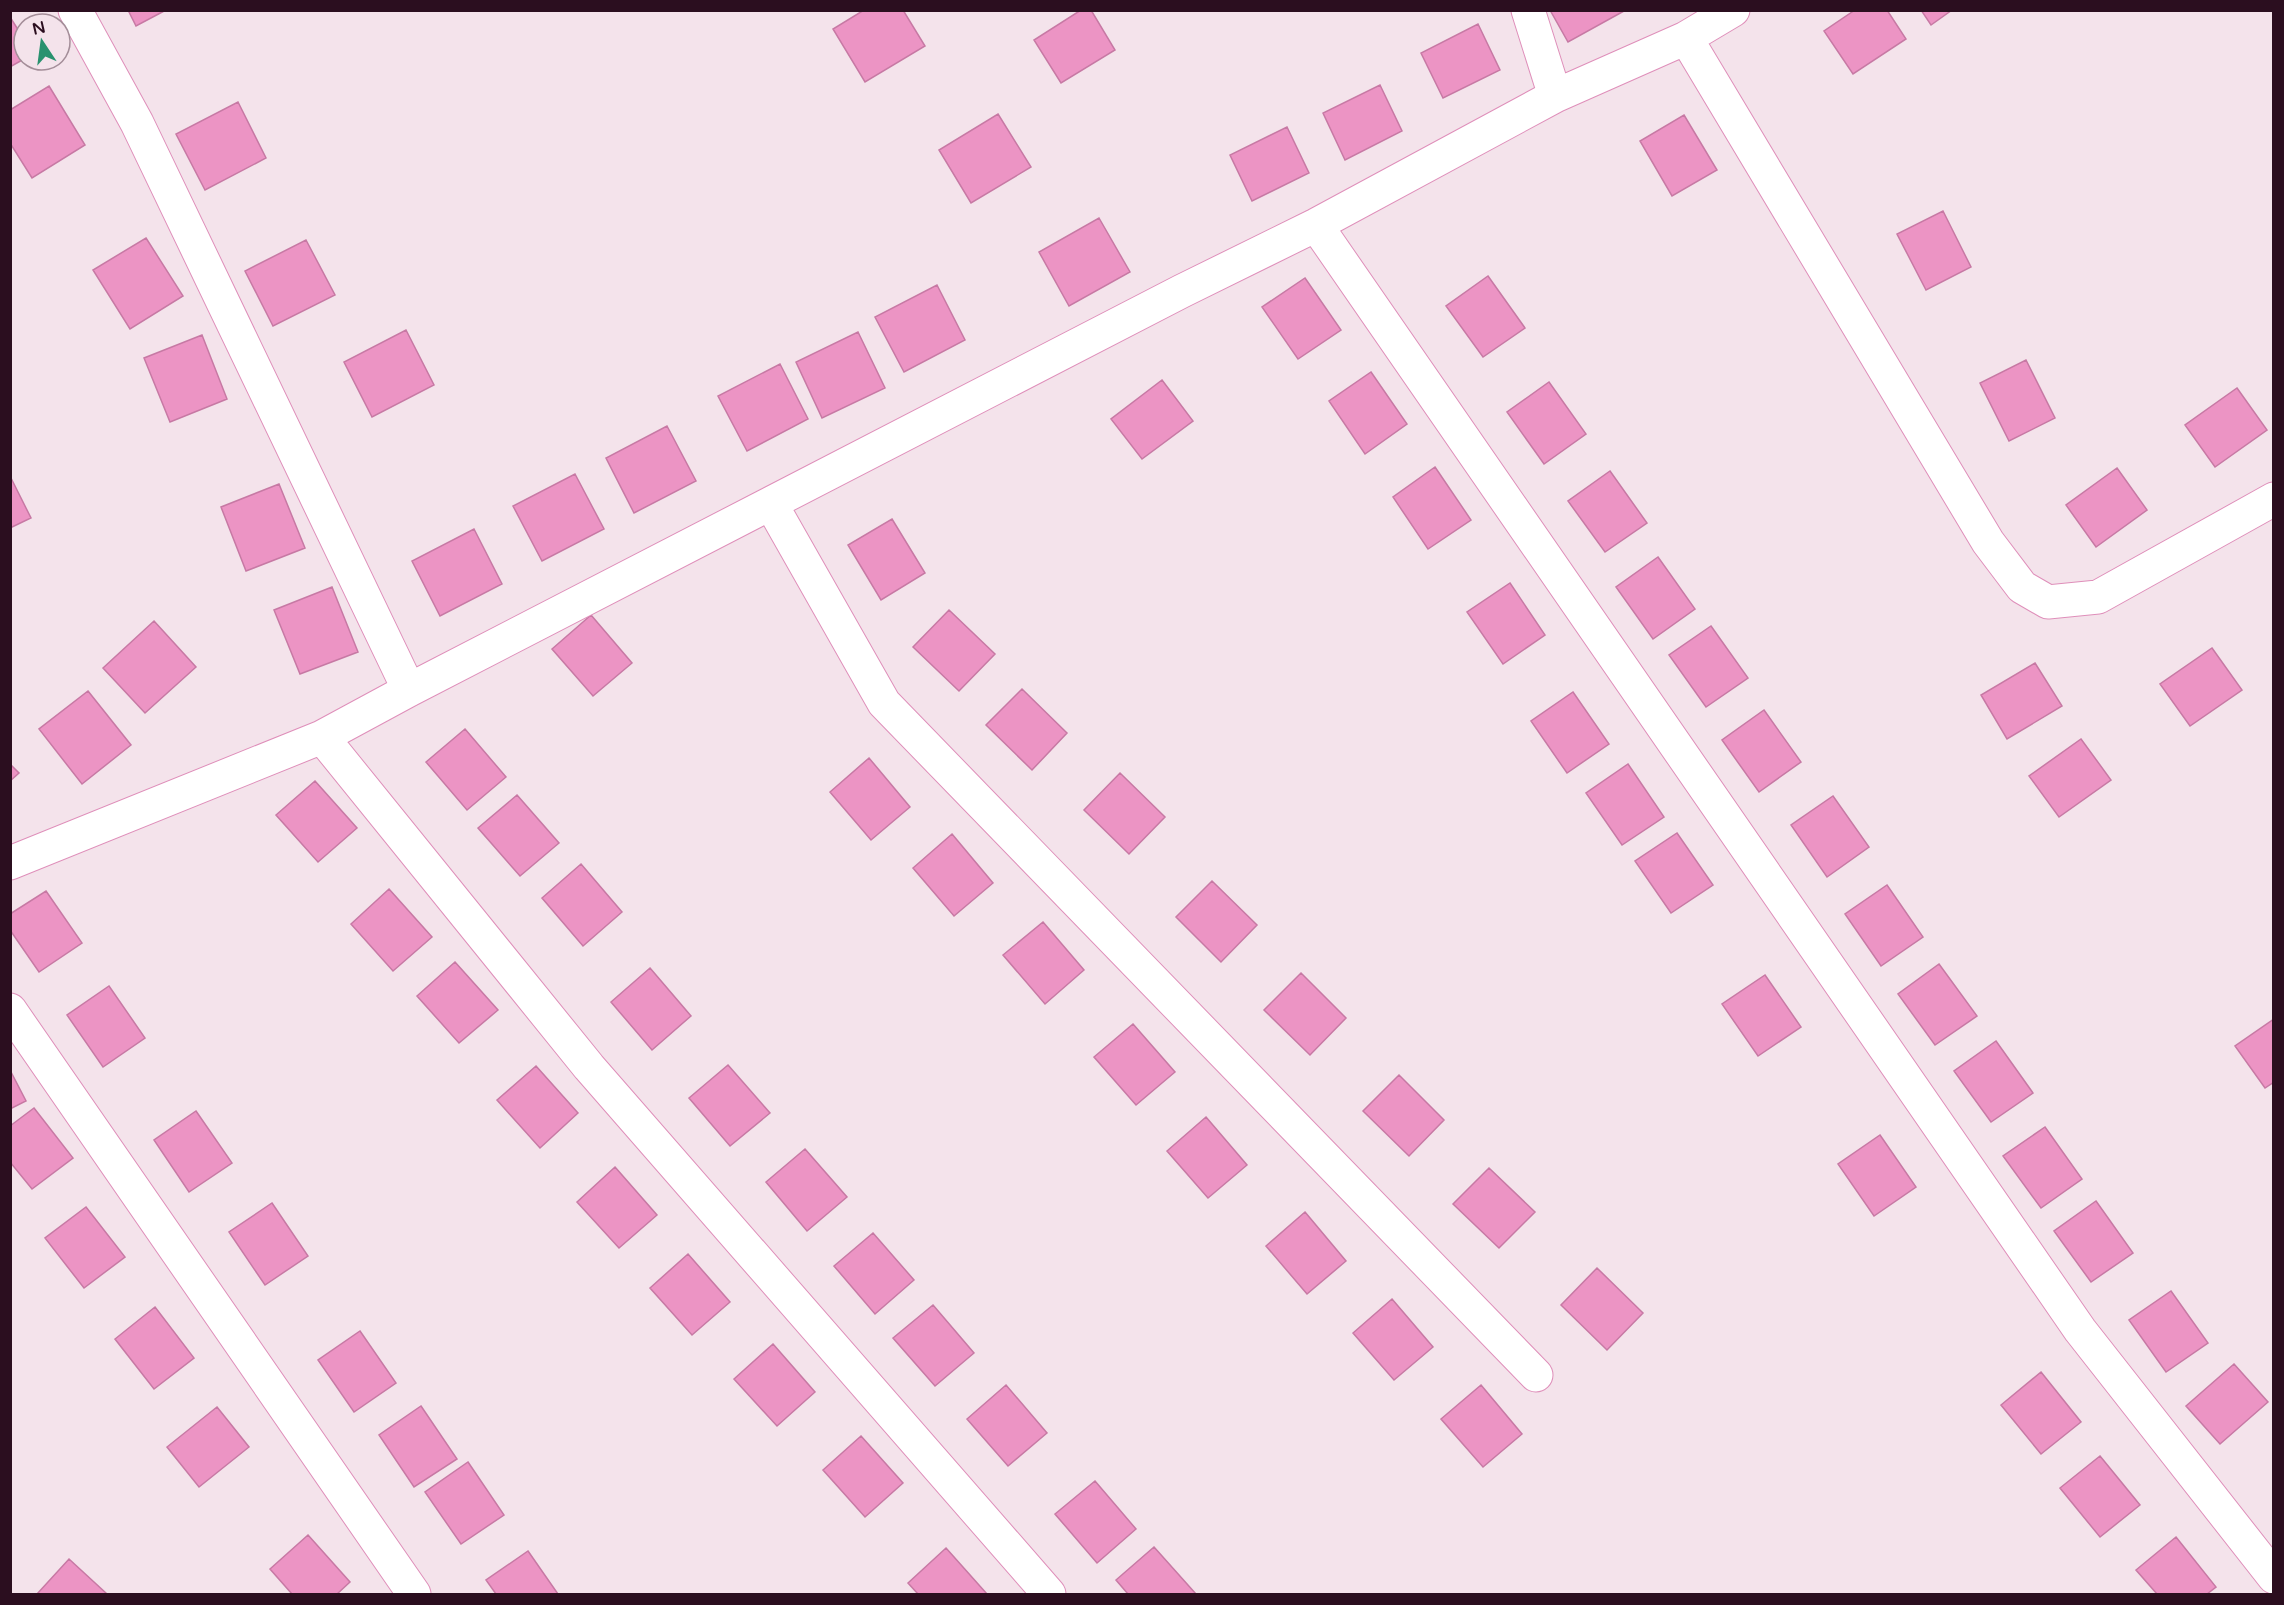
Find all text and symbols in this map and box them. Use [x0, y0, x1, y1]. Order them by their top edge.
north arrow [12, 12, 72, 72]
text: N [30, 17, 47, 40]

